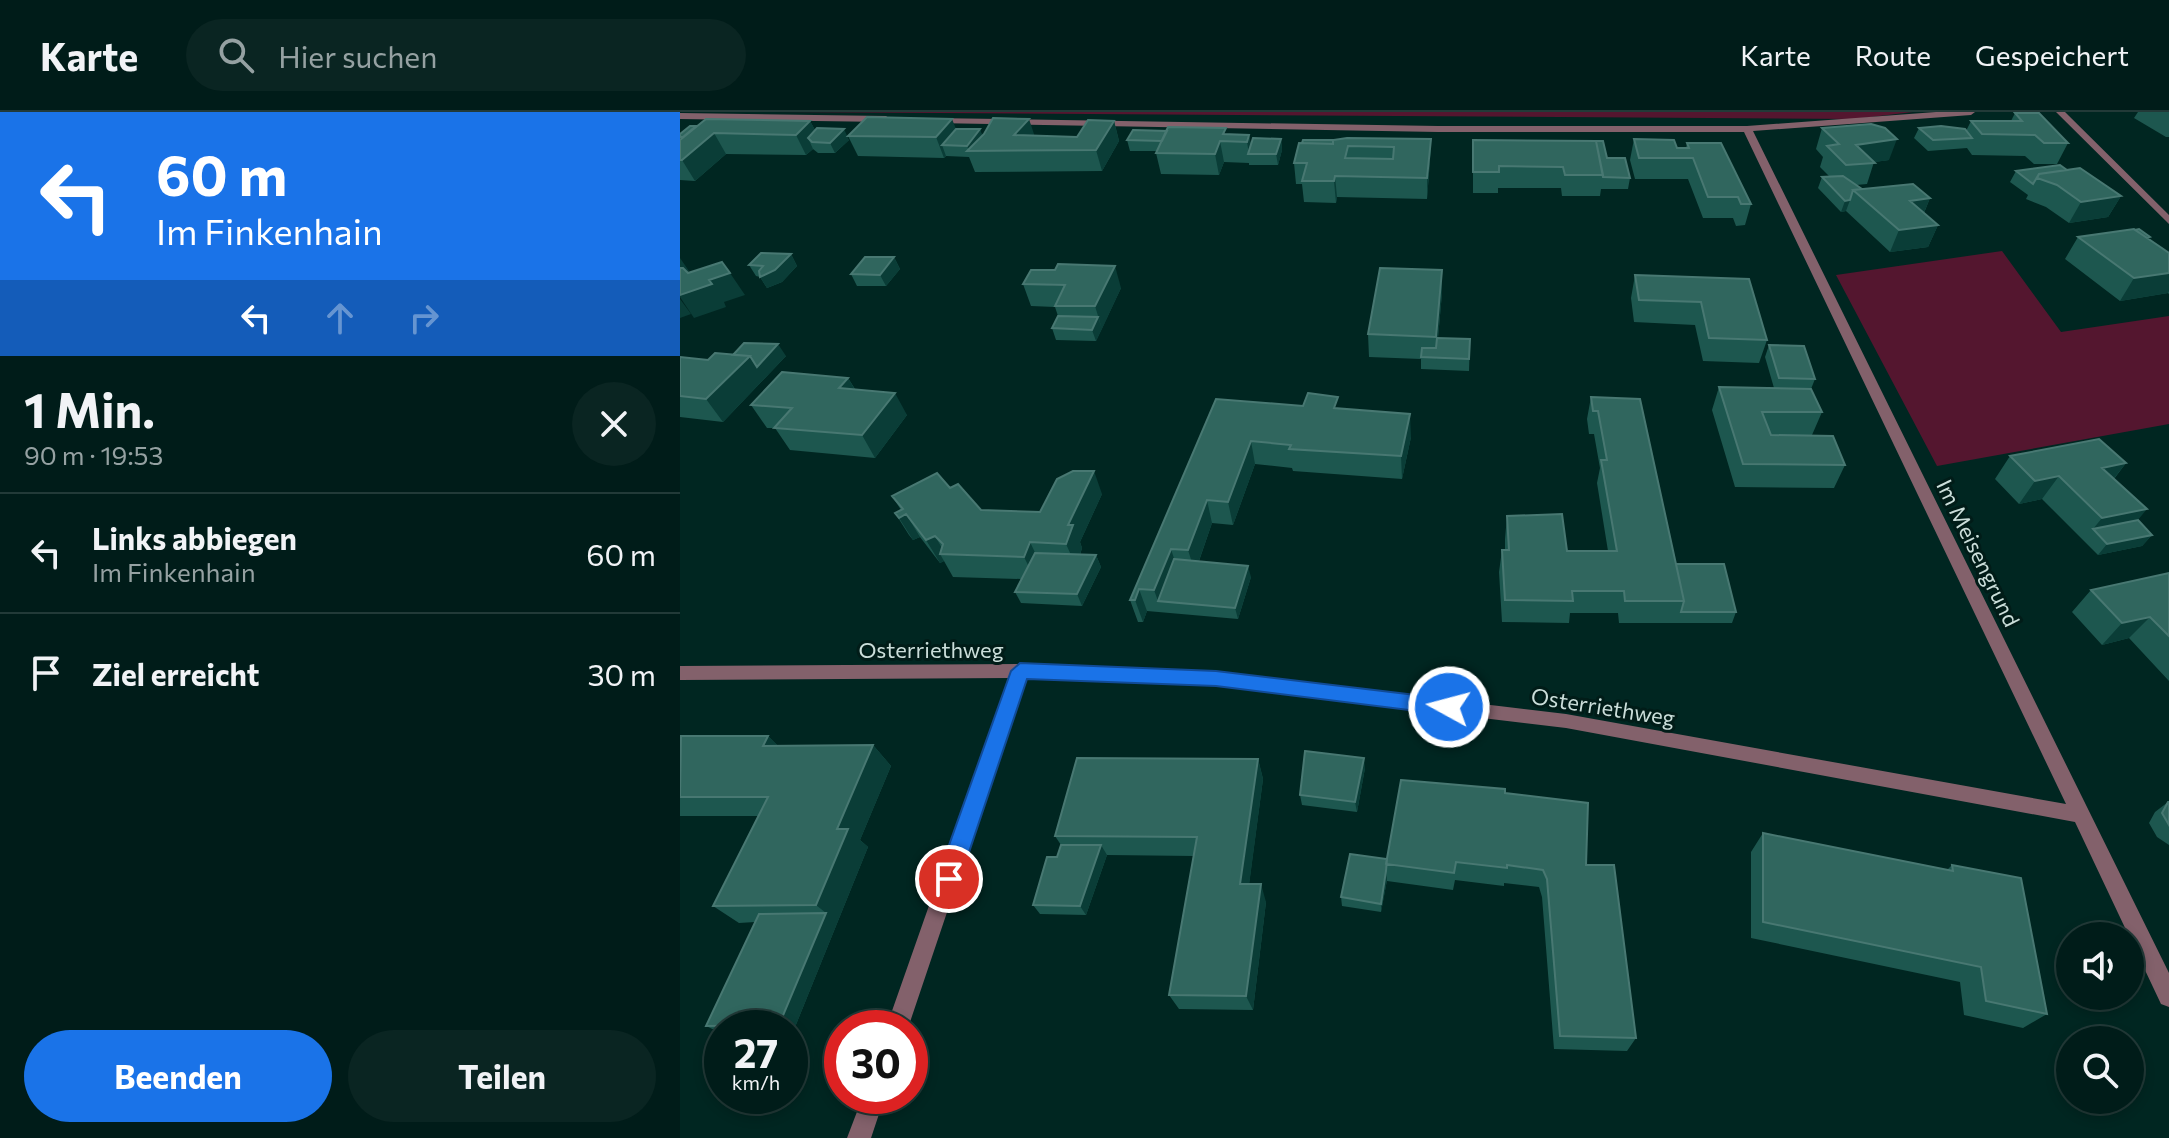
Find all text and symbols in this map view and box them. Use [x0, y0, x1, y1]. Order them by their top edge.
search box [186, 19, 746, 91]
text: Karte [40, 32, 138, 79]
icon: search [214, 33, 258, 77]
text: Hier suchen [278, 37, 437, 74]
text: Karte [1740, 38, 1811, 72]
text: Route [1855, 38, 1931, 72]
text: Gespeichert [1975, 38, 2129, 72]
text: 60 m [156, 139, 287, 208]
icon: left [24, 144, 128, 248]
text: Im Finkenhain [156, 208, 383, 252]
icon: left [234, 296, 278, 340]
icon: ahead [318, 296, 362, 340]
icon: right [402, 296, 446, 340]
text: 1 Min. [24, 379, 155, 438]
button: close [572, 382, 656, 466]
text: 90 m · 19:53 [24, 439, 163, 470]
street label: Im Meisengrund [1931, 475, 2026, 631]
text: Links abbiegen [92, 519, 297, 556]
icon: left [24, 531, 68, 575]
text: 60 m [586, 535, 656, 572]
text: Im Finkenhain [92, 556, 256, 587]
street label: Osterriethweg [858, 636, 1004, 663]
icon: arrive [24, 651, 68, 695]
text: Ziel erreicht [92, 655, 260, 692]
text: 30 m [587, 655, 656, 692]
position arrow [1407, 665, 1491, 749]
street label: Osterriethweg [1529, 682, 1677, 731]
pin [915, 845, 983, 913]
icon: arrive [927, 857, 971, 901]
map controls [2056, 922, 2144, 1114]
button: sound [2056, 922, 2144, 1010]
speed limit sign: 30 [824, 1010, 928, 1114]
button: search [2056, 1026, 2144, 1114]
text: 27 [734, 1027, 778, 1076]
button: Beenden [24, 1030, 332, 1122]
button: Teilen [348, 1030, 656, 1122]
text: km/h [732, 1070, 780, 1094]

